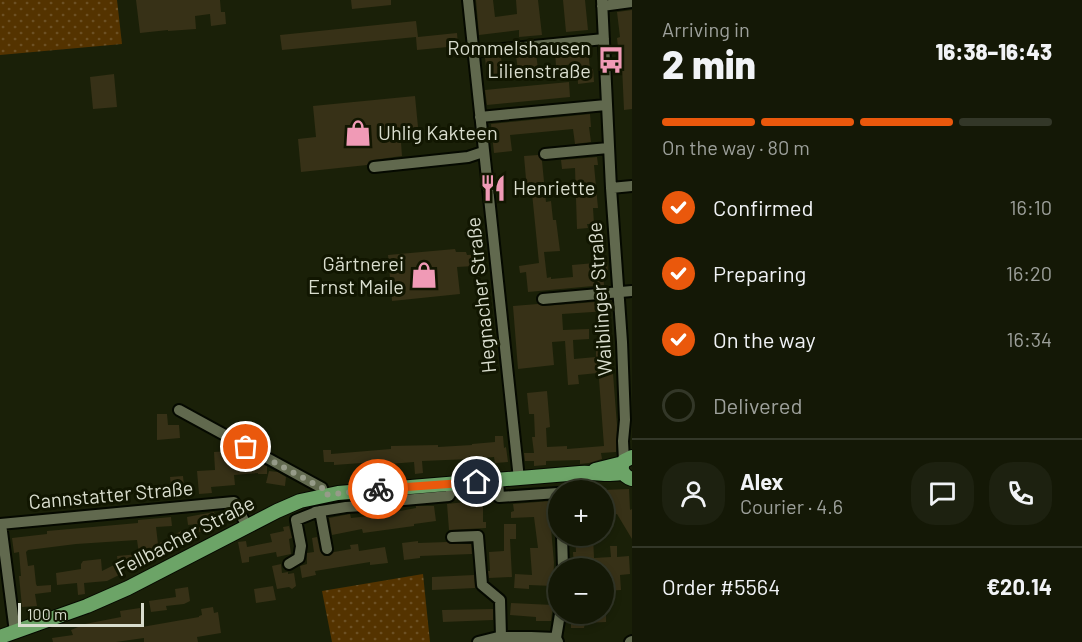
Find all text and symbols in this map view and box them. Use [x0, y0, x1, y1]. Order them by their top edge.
text: Arriving in [662, 17, 750, 41]
place label: Rommelshausen Lilienstraße [447, 35, 591, 82]
text: 16:38–16:43 [935, 38, 1052, 64]
text: 2 min [662, 40, 756, 87]
bus stop icon: Rommelshausen Lilienstraße [596, 45, 626, 75]
shop icon: Uhlig Kakteen [343, 118, 373, 148]
place label: Uhlig Kakteen [378, 120, 498, 144]
text: On the way · 80 m [662, 135, 810, 159]
restaurant icon: Henriette [478, 173, 508, 203]
place label: Henriette [513, 175, 595, 199]
icon: check [662, 191, 695, 224]
text: Confirmed [713, 194, 813, 220]
text: 16:10 [1010, 195, 1052, 219]
street label: Hegnacher Straße [460, 216, 500, 374]
street label: Waiblinger Straße [582, 221, 616, 377]
place label: Gärtnerei Ernst Maile [308, 251, 404, 298]
icon: check [662, 257, 695, 290]
shop icon: Gärtnerei Ernst Maile [409, 260, 439, 290]
text: Preparing [713, 260, 806, 286]
text: 16:20 [1006, 261, 1052, 285]
icon: check [662, 323, 695, 356]
text: On the way [713, 326, 816, 352]
text: 16:34 [1007, 327, 1052, 351]
text: Delivered [713, 392, 802, 418]
pin [220, 421, 271, 472]
icon: bag [229, 430, 262, 463]
pin [451, 456, 502, 507]
courier [348, 459, 408, 519]
button: person [662, 462, 725, 525]
button: chat [911, 462, 974, 525]
button: phone [989, 462, 1052, 525]
icon: home [460, 465, 493, 498]
text: Alex [740, 468, 783, 494]
icon: bike [362, 473, 395, 506]
street label: Cannstatter Straße [28, 475, 194, 513]
map controls [548, 480, 614, 624]
button: + [548, 480, 614, 546]
street label: Fellbacher Straße [111, 490, 258, 580]
text: Courier · 4.6 [740, 494, 843, 518]
button: − [548, 558, 614, 624]
text: Order #5564 [662, 573, 780, 599]
text: €20.14 [986, 573, 1052, 599]
scale bar [18, 600, 144, 628]
text: 100 m [27, 604, 67, 623]

